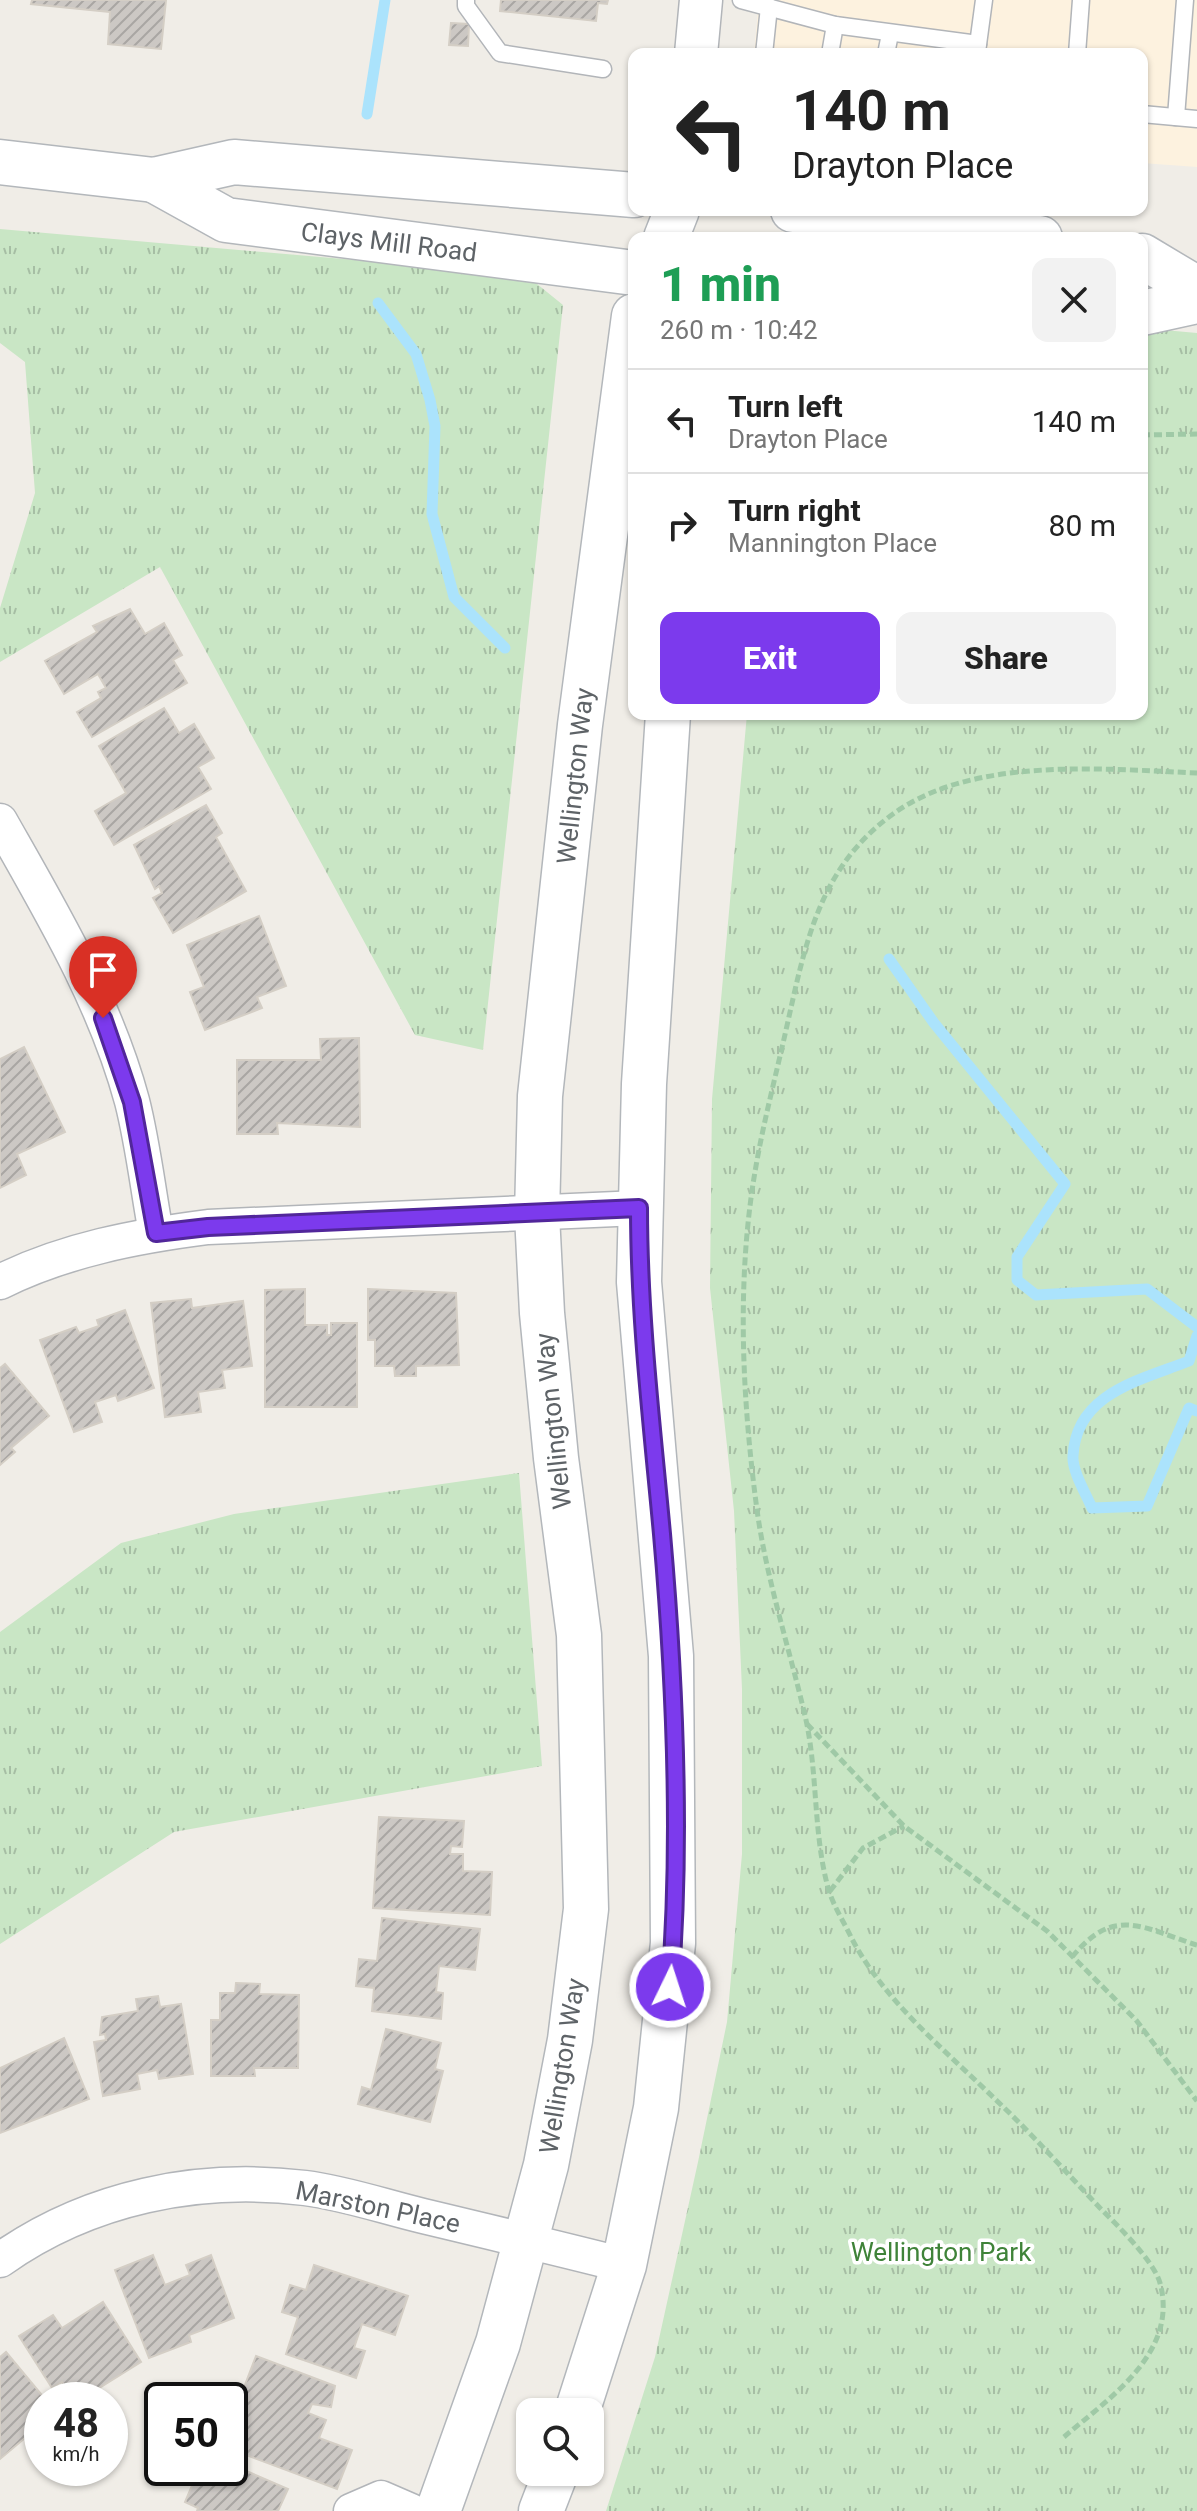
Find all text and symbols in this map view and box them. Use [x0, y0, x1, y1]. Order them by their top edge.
text: 140 m [792, 78, 951, 144]
icon: left [660, 80, 764, 184]
text: Drayton Place [792, 145, 1013, 187]
street label: Clays Mill Road [299, 216, 479, 268]
text: 1 min [660, 256, 781, 313]
button: close [1032, 258, 1116, 342]
text: 260 m · 10:42 [660, 315, 818, 345]
text: Turn left [728, 389, 843, 424]
icon: left [660, 399, 704, 443]
text: 140 m [1032, 404, 1116, 439]
text: Drayton Place [728, 424, 888, 454]
text: Turn right [728, 493, 861, 528]
icon: right [660, 503, 704, 547]
text: 80 m [1049, 508, 1116, 543]
text: Mannington Place [728, 528, 937, 558]
button: Exit [660, 612, 880, 704]
button: Share [896, 612, 1116, 704]
street label: Wellington Way [551, 686, 599, 866]
pin [69, 936, 137, 1018]
icon: arrive [81, 948, 125, 992]
street label: Wellington Way [529, 1331, 577, 1511]
position arrow [628, 1945, 712, 2029]
street label: Wellington Way [533, 1976, 591, 2156]
street label: Marston Place [293, 2175, 463, 2239]
park label: Wellington Park [851, 2237, 1032, 2267]
speed limit sign: 50 [144, 2382, 248, 2486]
map controls [516, 2398, 604, 2486]
button: search [516, 2398, 604, 2486]
text: 48 [53, 2400, 99, 2447]
text: km/h [53, 2442, 99, 2466]

